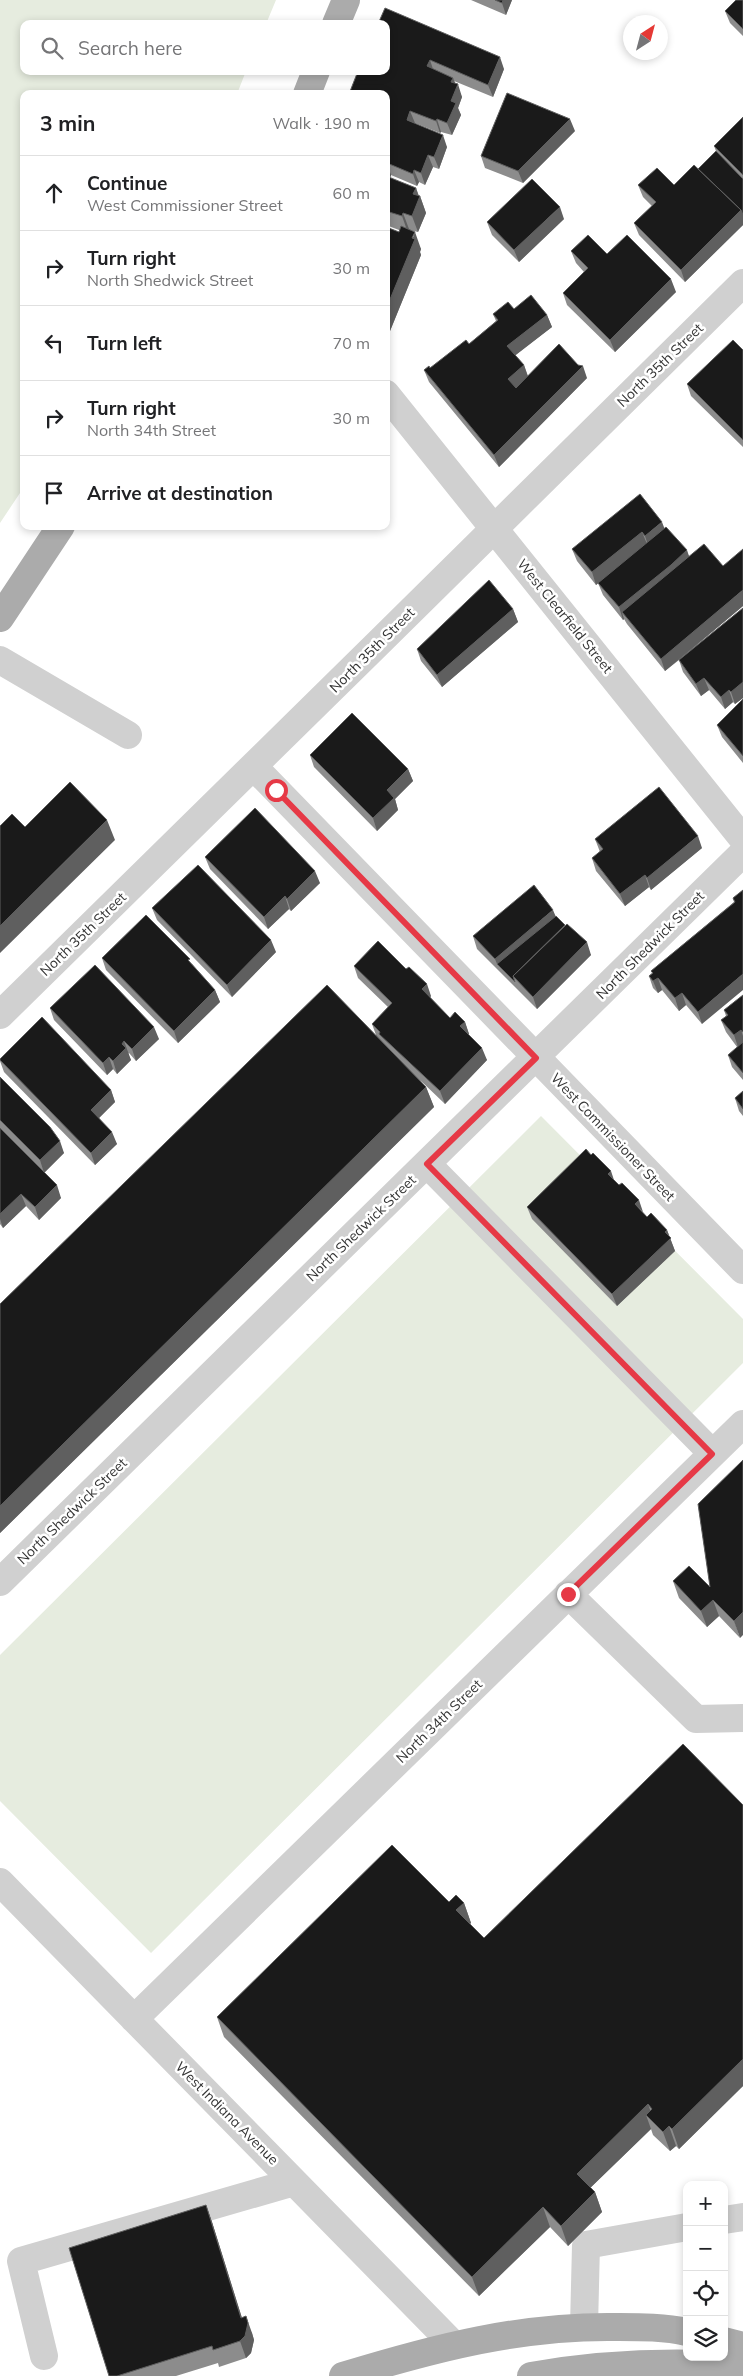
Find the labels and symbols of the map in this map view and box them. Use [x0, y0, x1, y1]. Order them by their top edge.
north arrow [623, 15, 668, 60]
street label: North 35th Street [613, 319, 707, 411]
street label: West Clearfield Street [513, 555, 617, 677]
street label: North 35th Street [326, 604, 418, 696]
route start [265, 779, 288, 802]
street label: North Shedwick Street [592, 887, 708, 1003]
street label: North 35th Street [36, 888, 130, 980]
street label: West Commissioner Street [547, 1069, 679, 1205]
street label: North Shedwick Street [302, 1171, 420, 1285]
street label: North Shedwick Street [13, 1454, 131, 1568]
route end [557, 1583, 580, 1606]
street label: North 34th Street [392, 1675, 486, 1767]
street label: West Indiana Avenue [172, 2058, 282, 2168]

